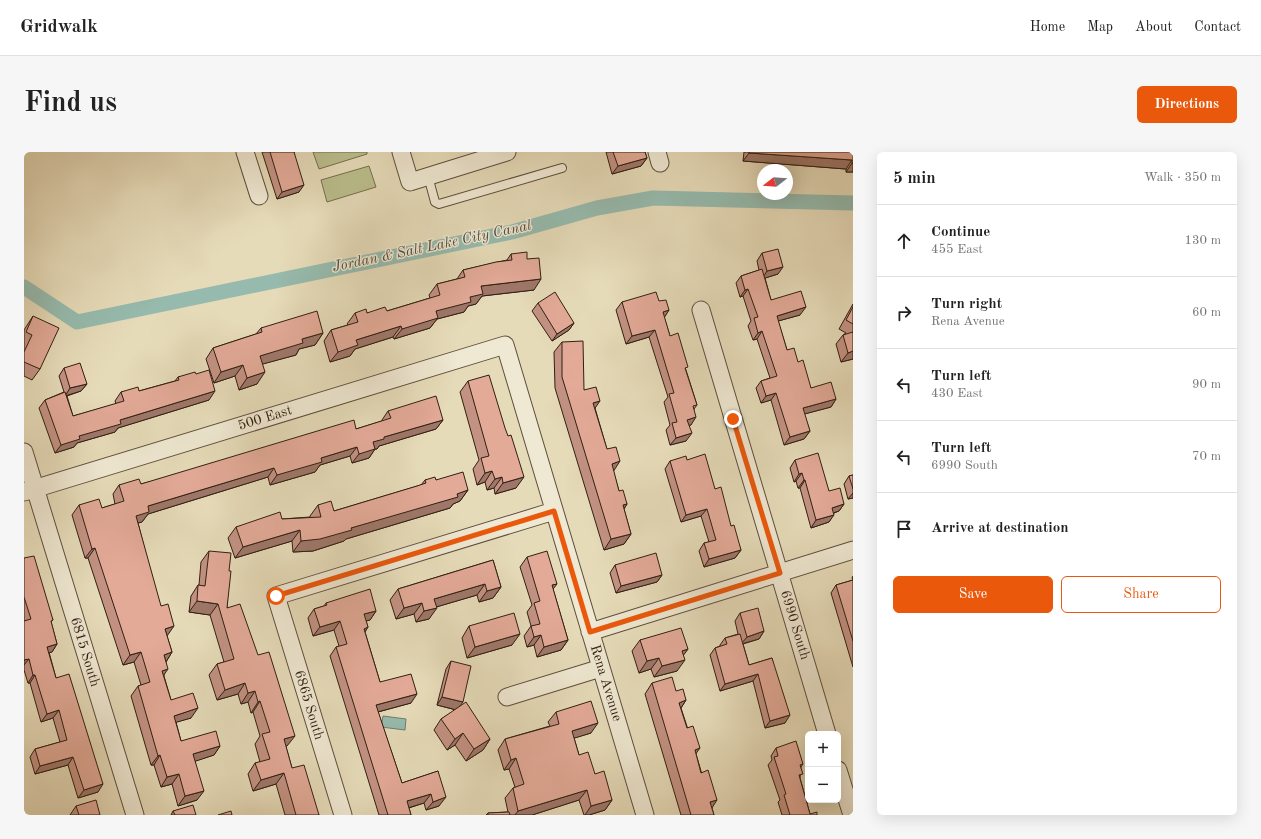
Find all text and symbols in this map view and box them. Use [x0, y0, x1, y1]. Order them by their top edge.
text: Gridwalk [20, 18, 98, 37]
text: Home [1030, 20, 1065, 34]
text: Map [1087, 20, 1113, 34]
text: About [1135, 20, 1172, 34]
text: Contact [1194, 20, 1241, 34]
button: Directions [1137, 86, 1237, 123]
text: Find us [24, 90, 117, 118]
north arrow [757, 164, 793, 200]
text: 5 min [893, 170, 936, 187]
text: Walk · 350 m [1144, 171, 1221, 184]
water label: Jordan & Salt Lake City Canal [331, 218, 533, 275]
text: Continue [931, 225, 990, 240]
icon: ahead [893, 230, 915, 252]
text: 130 m [1184, 234, 1221, 247]
text: 455 East [931, 243, 983, 256]
text: Turn right [931, 297, 1002, 312]
icon: right [893, 302, 915, 324]
text: 60 m [1192, 306, 1221, 319]
text: Rena Avenue [931, 315, 1005, 328]
text: Turn left [931, 369, 991, 384]
icon: left [893, 374, 915, 396]
text: 90 m [1192, 378, 1221, 391]
text: 430 East [931, 387, 983, 400]
street label: 500 East [236, 403, 294, 433]
route end [724, 410, 742, 428]
text: Turn left [931, 441, 991, 456]
icon: left [893, 446, 915, 468]
text: 70 m [1192, 450, 1221, 463]
text: 6990 South [931, 459, 998, 472]
icon: arrive [893, 518, 915, 540]
text: Arrive at destination [931, 521, 1069, 536]
button: Save [893, 576, 1053, 613]
button: Share [1061, 576, 1221, 613]
route start [267, 587, 285, 605]
street label: 6990 South [778, 589, 812, 662]
street label: 6815 South [68, 616, 102, 689]
street label: Rena Avenue [588, 643, 624, 723]
street label: 6865 South [292, 669, 326, 742]
map controls [805, 731, 841, 803]
button: + [805, 731, 841, 767]
button: − [805, 767, 841, 803]

